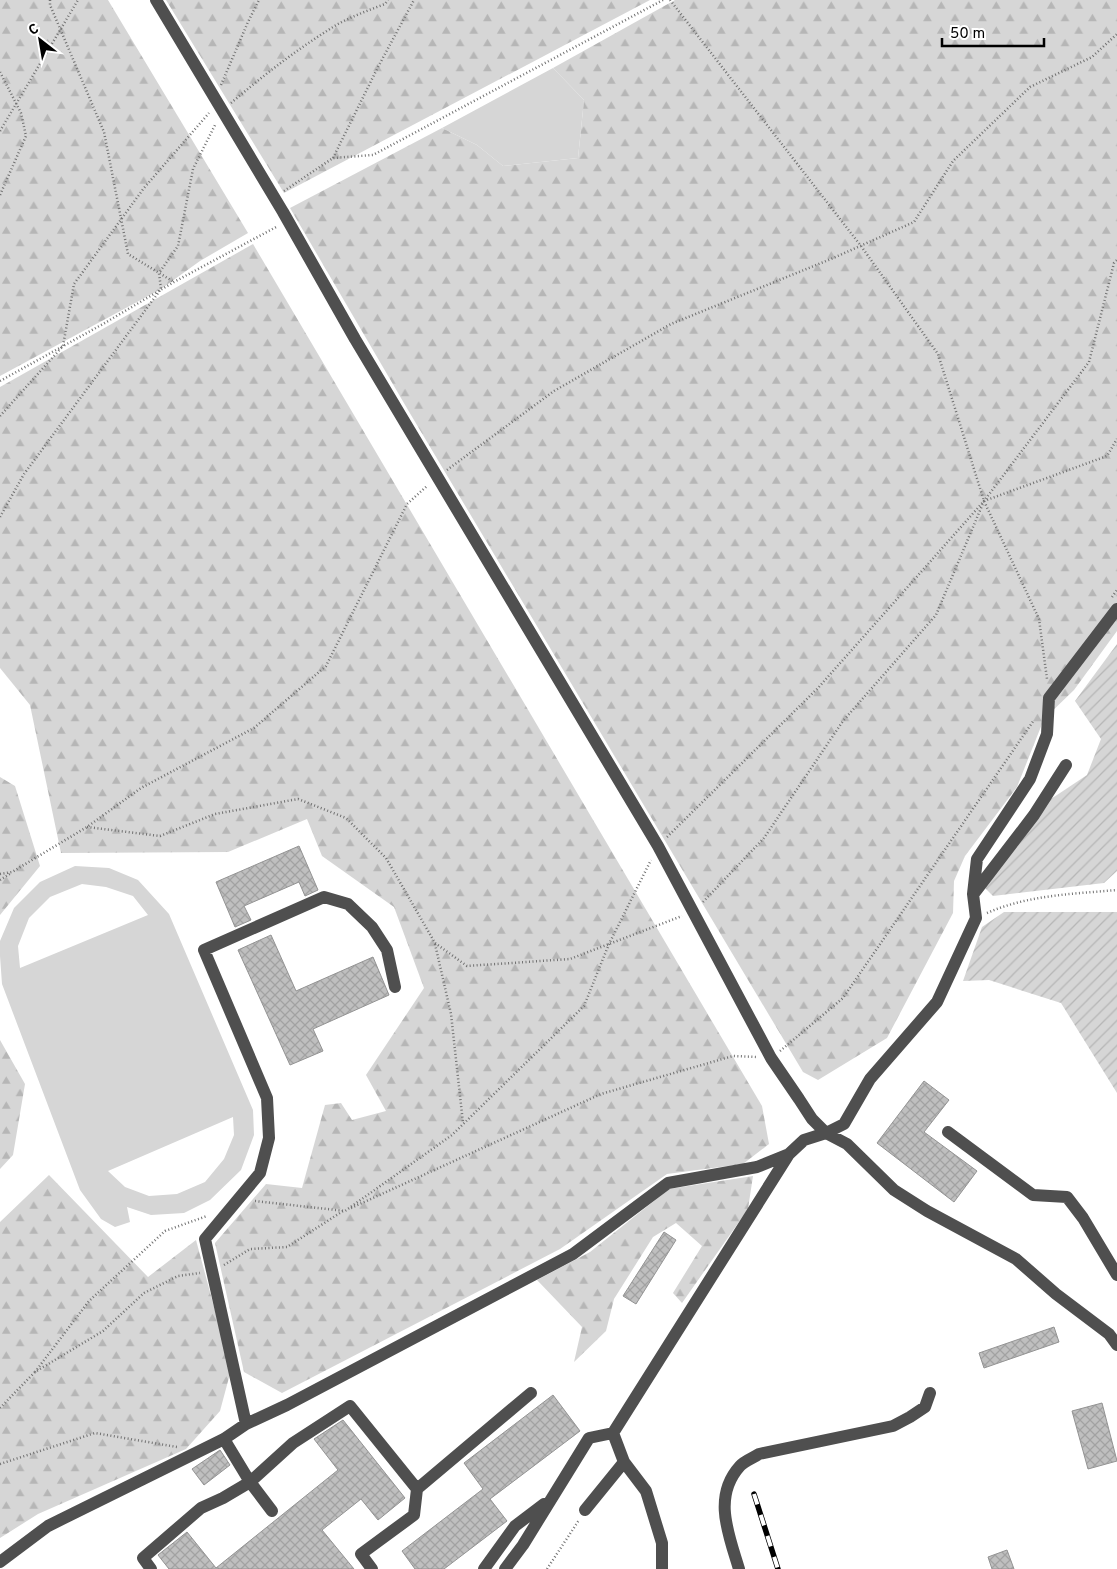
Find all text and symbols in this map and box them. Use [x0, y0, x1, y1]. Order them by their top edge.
north arrow [15, 15, 65, 65]
scale bar [942, 15, 1044, 47]
text: С [26, 21, 42, 40]
text: 50 m [950, 25, 985, 44]

